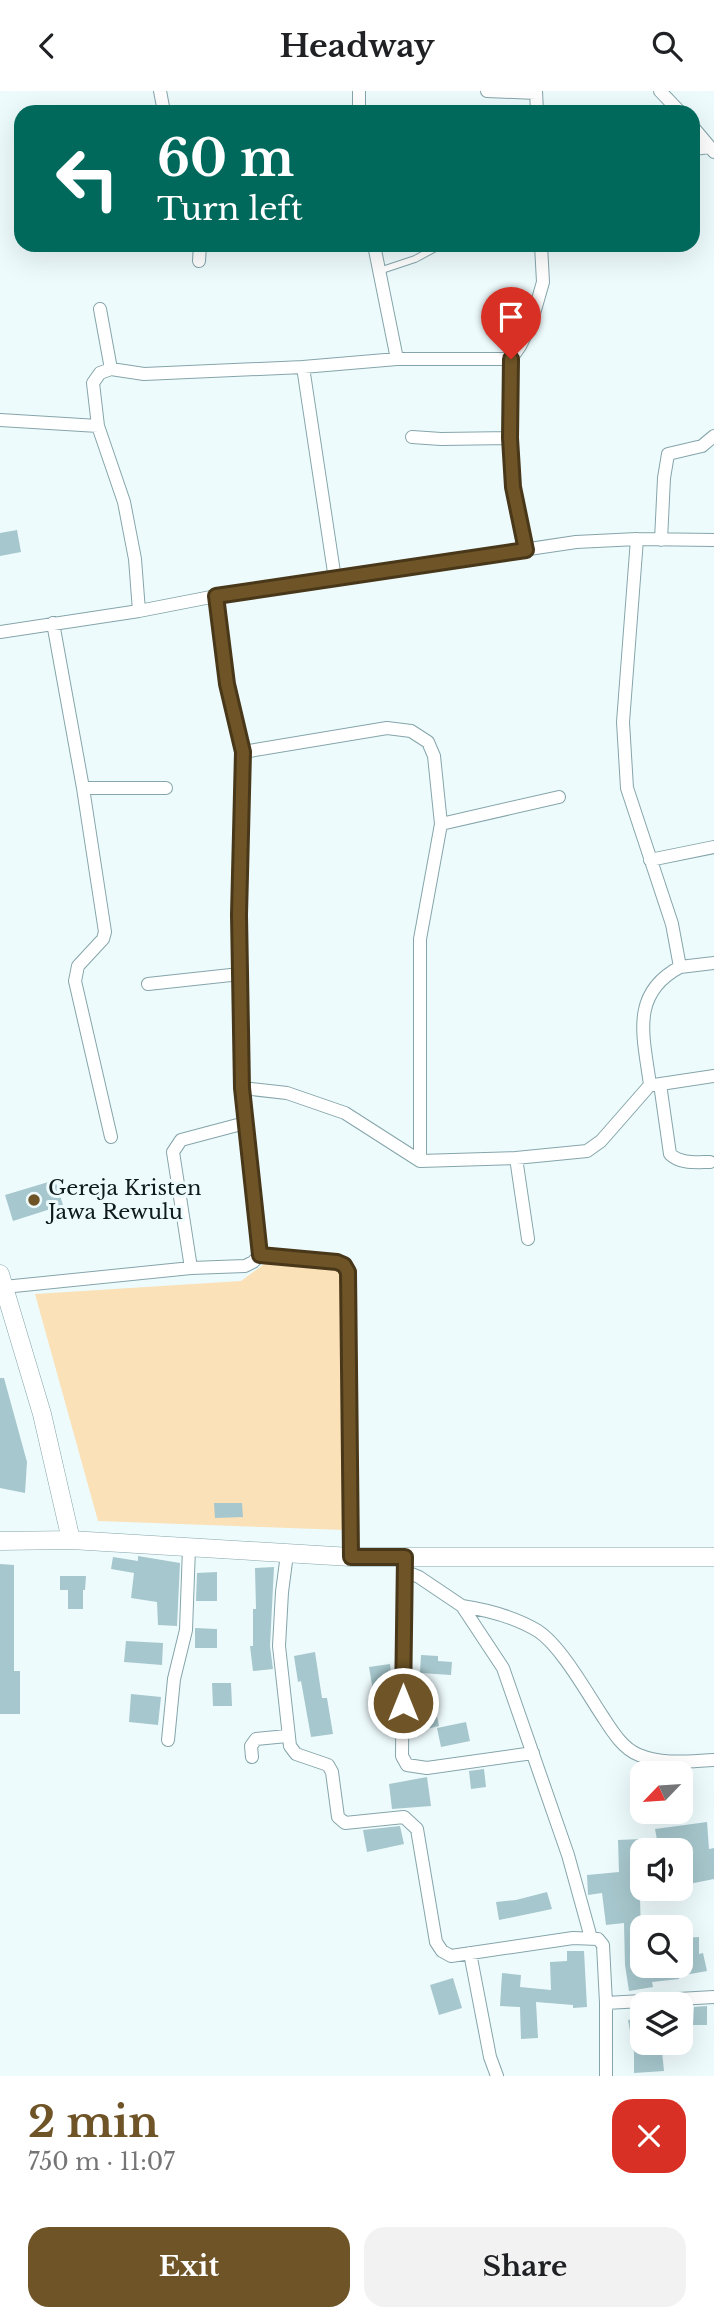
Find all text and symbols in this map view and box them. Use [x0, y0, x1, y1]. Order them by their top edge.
text: Headway [280, 26, 434, 66]
icon: back [28, 27, 66, 65]
icon: search [648, 27, 686, 65]
text: 60 m [157, 128, 294, 189]
icon: left [42, 133, 133, 224]
text: Turn left [157, 189, 303, 229]
pin [481, 287, 541, 359]
icon: arrive [492, 298, 530, 336]
place label: Gereja Kristen Jawa Rewulu [45, 1175, 201, 1225]
marker: Gereja Kristen Jawa Rewulu [26, 1192, 42, 1208]
position arrow [366, 1666, 440, 1740]
north arrow [630, 1761, 693, 1823]
map controls [630, 1761, 693, 2055]
button: sound [630, 1838, 693, 1901]
button: search [630, 1915, 693, 1978]
button: layers [630, 1992, 693, 2055]
text: 2 min [28, 2096, 159, 2148]
button: close [612, 2099, 686, 2173]
text: 750 m · 11:07 [28, 2148, 175, 2176]
button: Exit [28, 2227, 350, 2307]
button: Share [364, 2227, 686, 2307]

